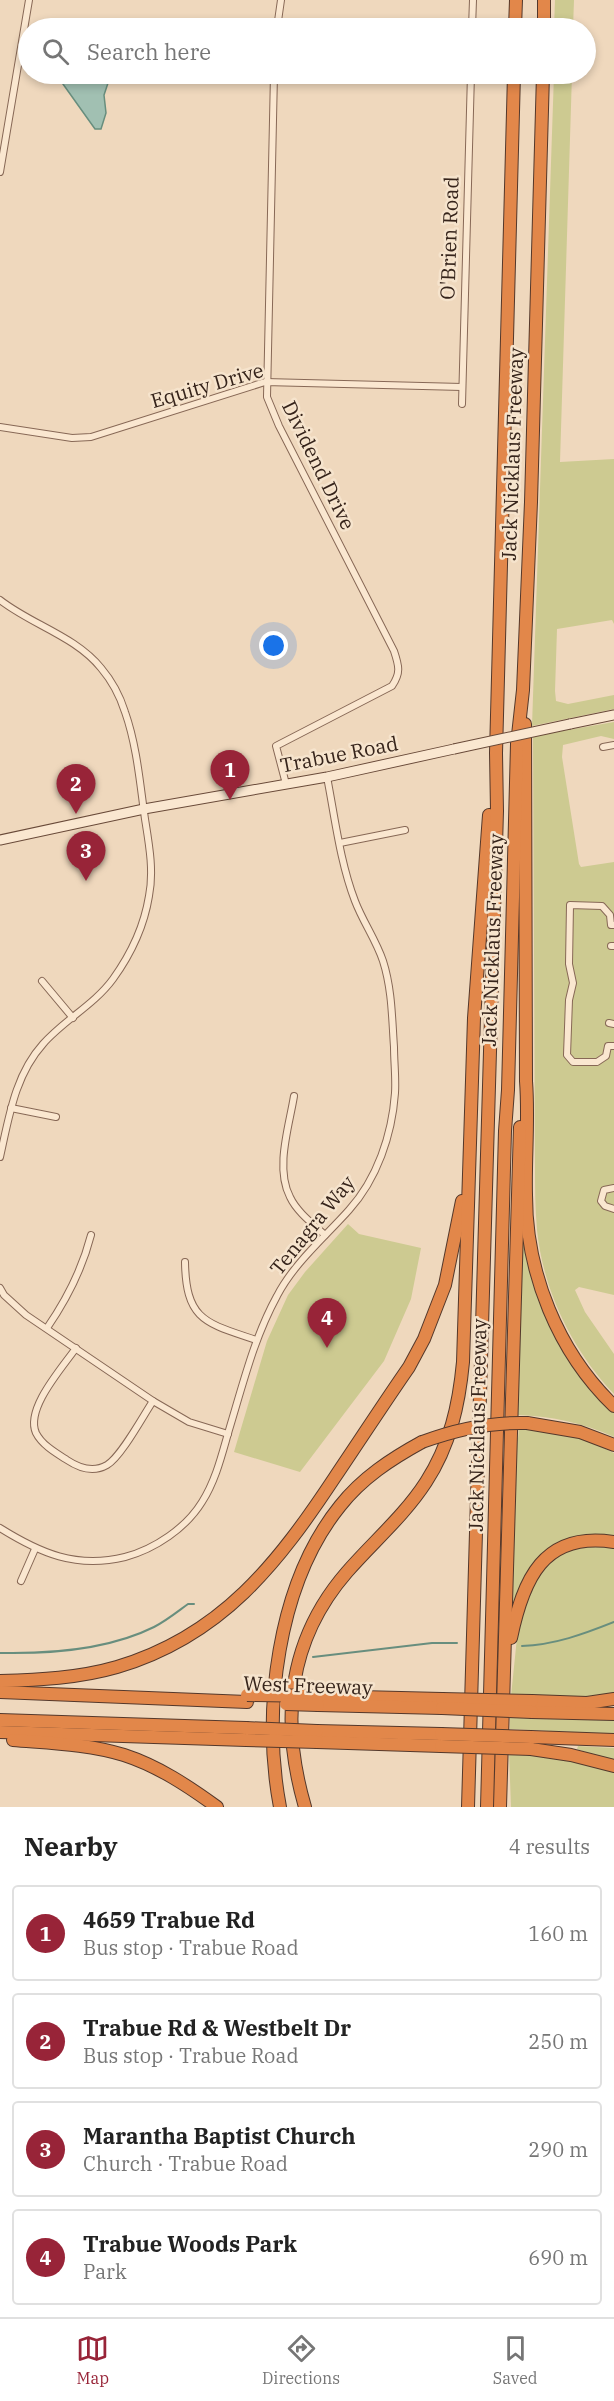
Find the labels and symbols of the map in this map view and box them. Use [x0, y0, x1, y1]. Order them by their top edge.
street label: O'Brien Road [433, 176, 465, 300]
street label: Jack Nicklaus Freeway [495, 347, 529, 561]
street label: Equity Drive [147, 356, 267, 414]
street label: Dividend Drive [276, 396, 362, 534]
your location [259, 631, 288, 660]
street label: Trabue Road [278, 729, 400, 779]
pin: 1 [210, 750, 250, 800]
pin: 2 [56, 764, 96, 814]
pin: 3 [66, 832, 106, 881]
street label: Jack Nicklaus Freeway [475, 833, 509, 1047]
street label: Tenagra Way [263, 1169, 361, 1281]
pin: 4 [308, 1298, 346, 1348]
street label: Jack Nicklaus Freeway [462, 1318, 492, 1532]
street label: West Freeway [243, 1669, 374, 1701]

